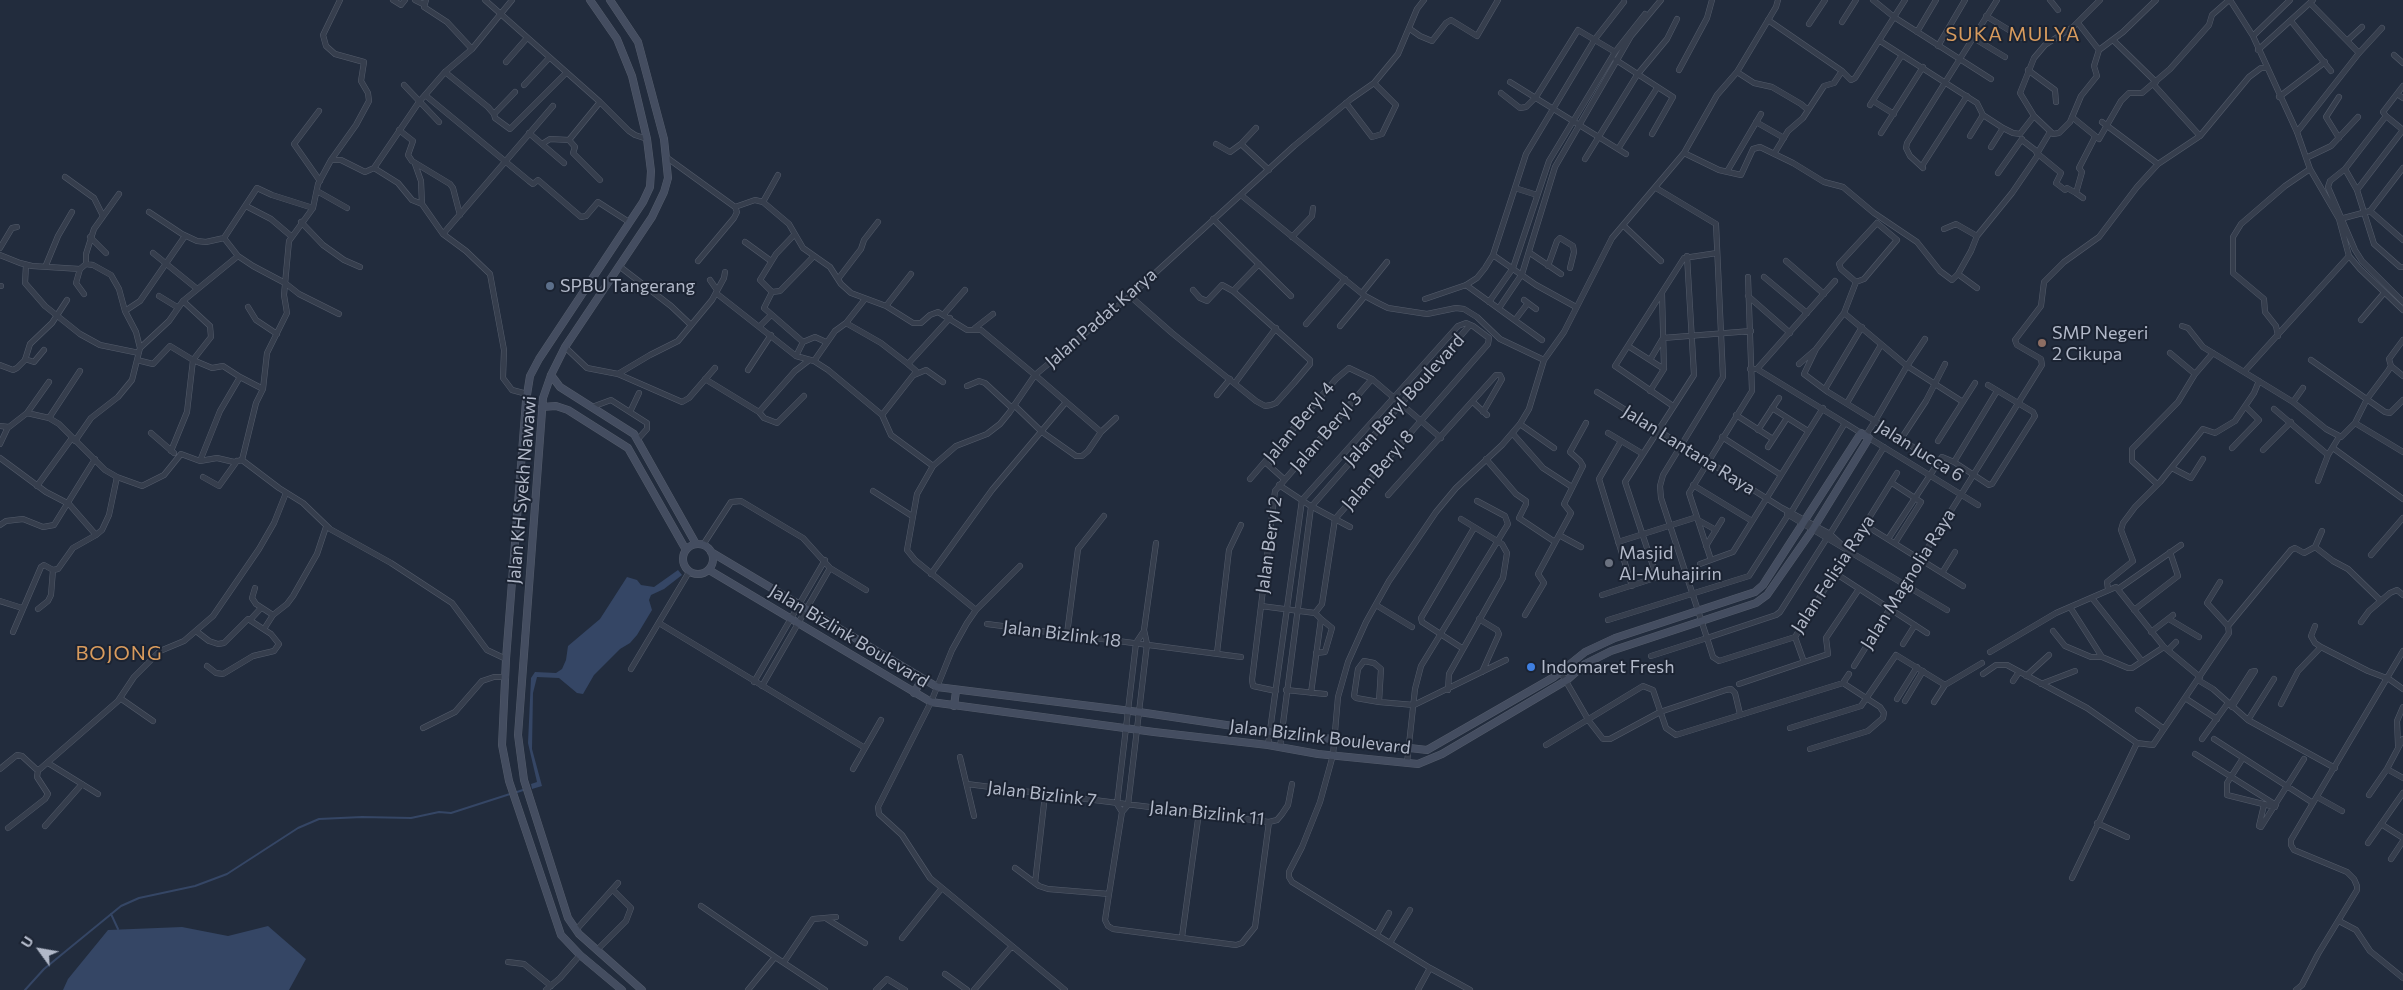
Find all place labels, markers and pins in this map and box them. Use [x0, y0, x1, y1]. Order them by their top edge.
place label: SPBU Tangerang [560, 275, 695, 297]
marker: SPBU Tangerang [544, 280, 556, 292]
place label: SMP Negeri 2 Cikupa [2052, 322, 2148, 364]
marker: SMP Negeri 2 Cikupa [2036, 337, 2048, 349]
place label: Masjid Al-Muhajirin [1619, 542, 1722, 584]
marker: Masjid Al-Muhajirin [1603, 557, 1615, 569]
place label: Indomaret Fresh [1541, 656, 1675, 678]
marker: Indomaret Fresh [1525, 661, 1537, 673]

